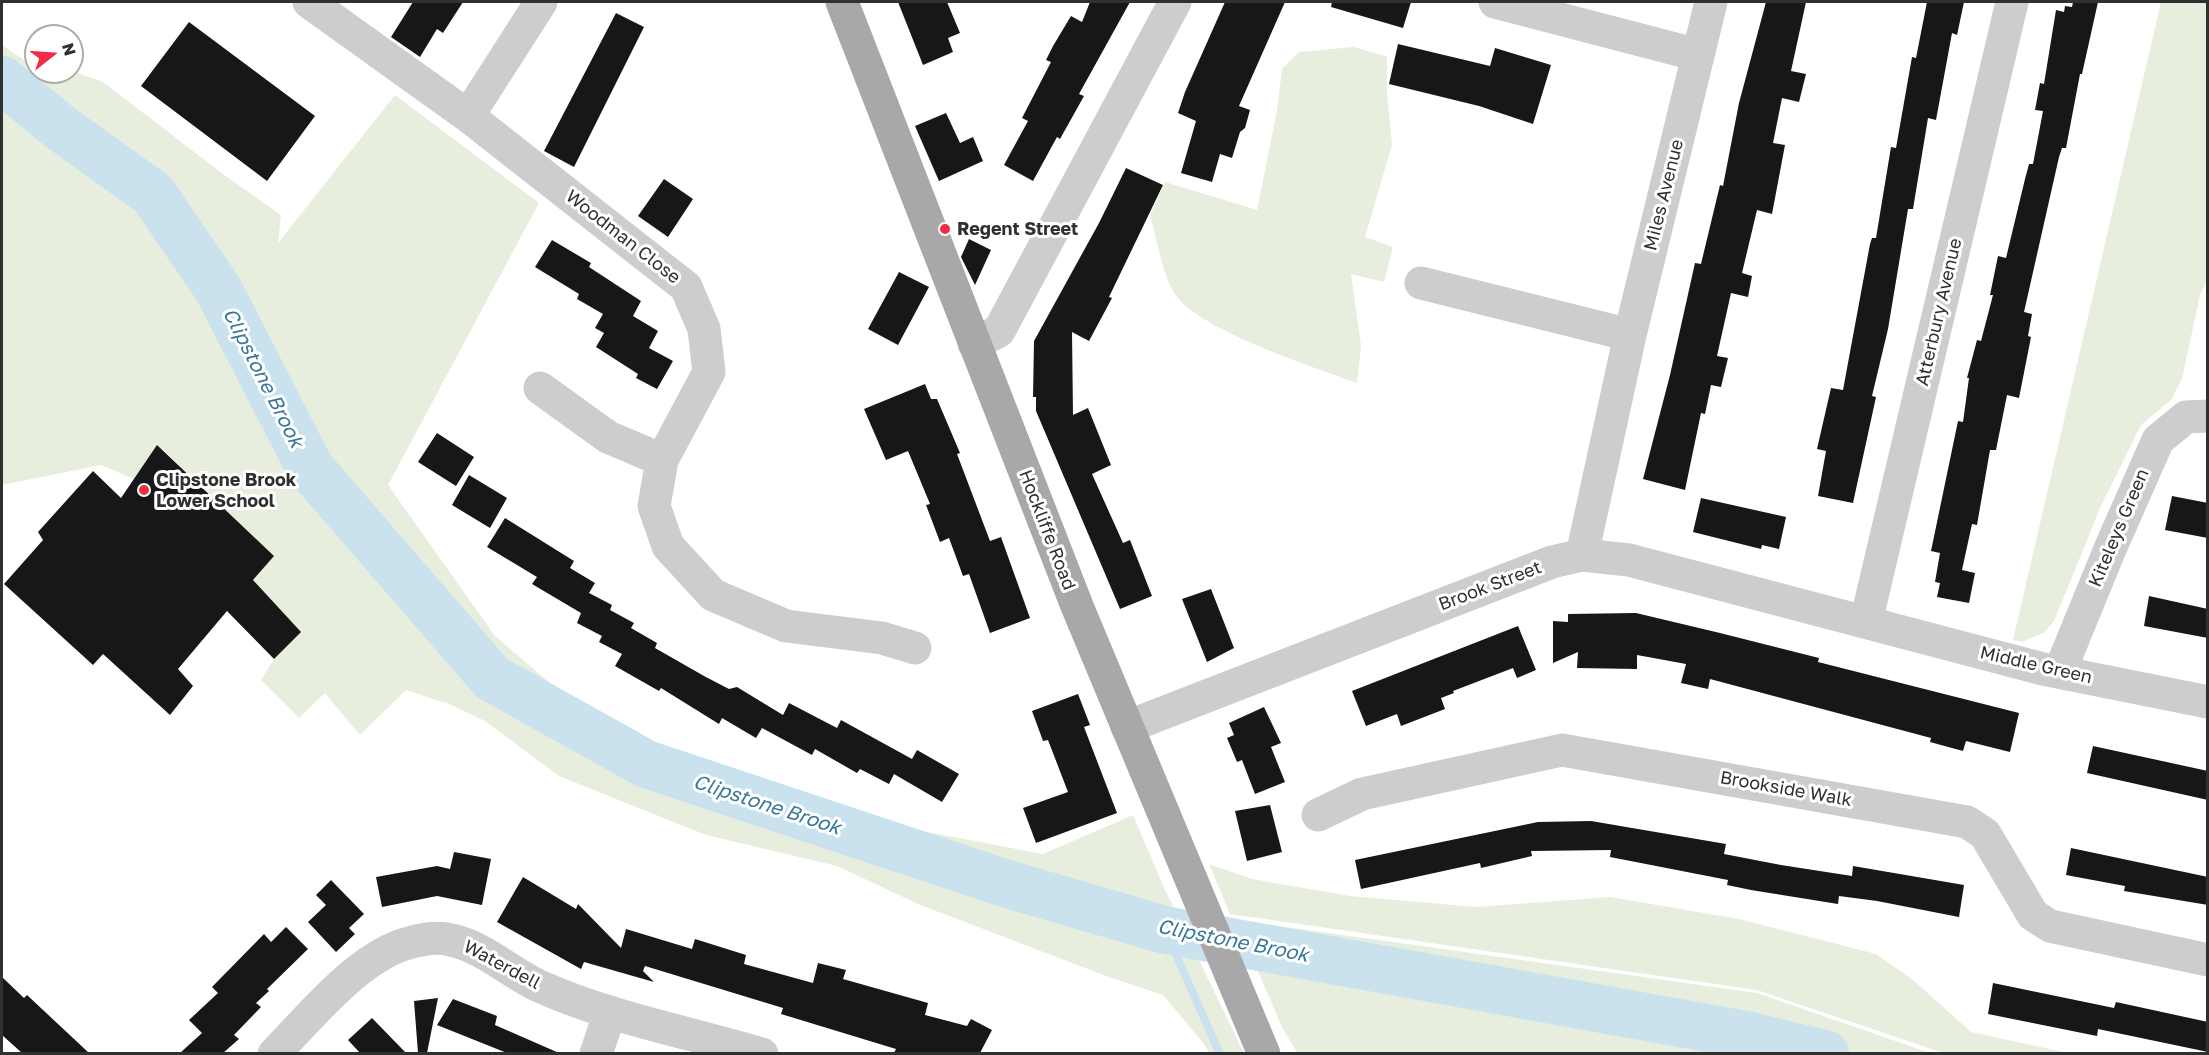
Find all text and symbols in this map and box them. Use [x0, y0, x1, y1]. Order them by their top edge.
north arrow [24, 24, 84, 84]
text: N [58, 41, 81, 58]
street label: Miles Avenue [1640, 137, 1688, 253]
street label: Woodman Close [561, 186, 685, 288]
place label: Regent Street [957, 218, 1078, 240]
marker: Regent Street [938, 222, 952, 236]
street label: Atterbury Avenue [1912, 236, 1966, 388]
water label: Clipstone Brook [217, 304, 309, 452]
street label: Kiteleys Green [2084, 466, 2154, 590]
street label: Hockliffe Road [1014, 467, 1080, 593]
place label: Clipstone Brook Lower School [156, 469, 296, 512]
marker: Clipstone Brook Lower School [137, 483, 151, 497]
street label: Brook Street [1436, 556, 1544, 616]
street label: Middle Green [1978, 642, 2094, 688]
street label: Brookside Walk [1718, 767, 1854, 811]
water label: Clipstone Brook [690, 770, 844, 840]
water label: Clipstone Brook [1155, 915, 1311, 967]
street label: Waterdell [460, 936, 544, 994]

